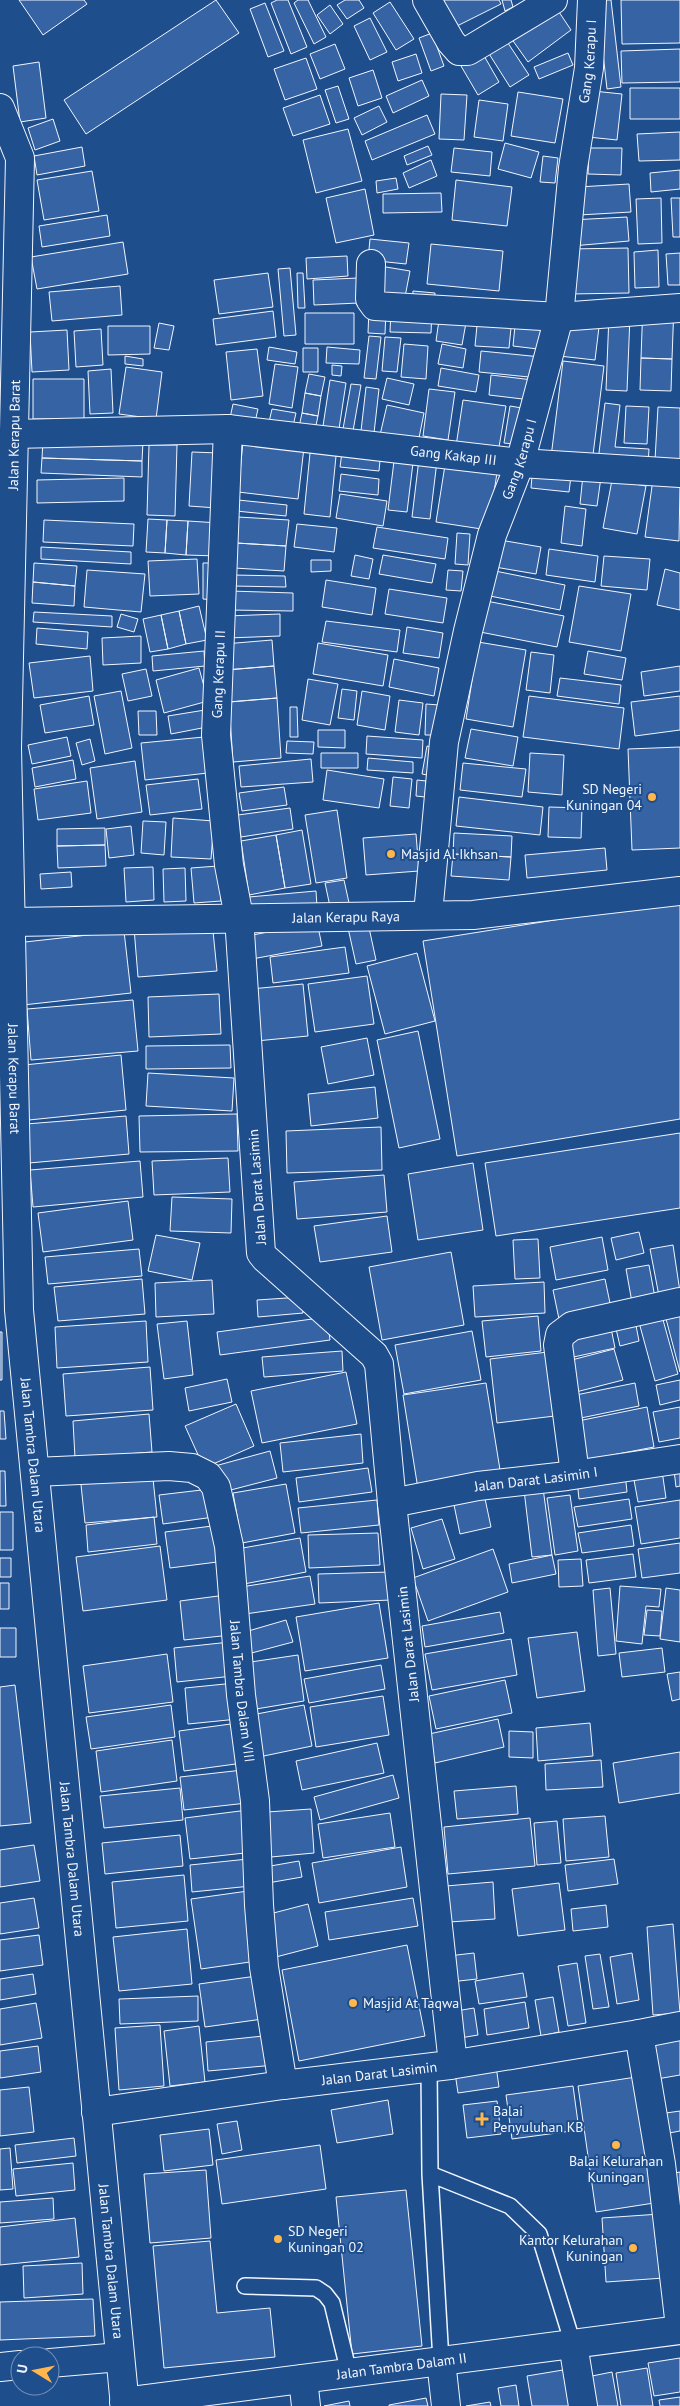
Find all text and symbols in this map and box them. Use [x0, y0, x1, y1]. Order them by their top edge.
street label: Gang Kerapu I [574, 19, 600, 105]
street label: Jalan Kerapu Barat [4, 379, 24, 491]
street label: Gang Kerapu I [498, 417, 540, 502]
street label: Gang Kakap III [409, 441, 498, 469]
street label: Gang Kerapu II [208, 630, 229, 719]
place label: SD Negeri Kuningan 04 [566, 780, 642, 814]
marker: SD Negeri Kuningan 04 [646, 791, 658, 803]
place label: Masjid Al Ikhsan [401, 845, 498, 863]
marker: Masjid Al Ikhsan [385, 848, 397, 860]
street label: Jalan Kerapu Raya [291, 907, 400, 927]
street label: Jalan Kerapu Barat [4, 1022, 24, 1135]
street label: Jalan Darat Lasimin [244, 1128, 270, 1247]
street label: Jalan Tambra Dalam Utara [17, 1376, 49, 1534]
street label: Jalan Darat Lasimin I [472, 1463, 599, 1496]
street label: Jalan Darat Lasimin [393, 1585, 423, 1704]
street label: Jalan Tambra Dalam VIII [226, 1619, 259, 1763]
street label: Jalan Tambra Dalam Utara [56, 1780, 89, 1938]
place label: Masjid At Taqwa [363, 1994, 459, 2012]
marker: Masjid At Taqwa [347, 1997, 359, 2009]
street label: Jalan Darat Lasimin [320, 2058, 438, 2089]
place label: Balai Penyuluhan KB [493, 2102, 584, 2136]
marker: Balai Penyuluhan KB [475, 2112, 489, 2126]
marker: Balai Kelurahan Kuningan [610, 2139, 622, 2151]
place label: Balai Kelurahan Kuningan [569, 2152, 663, 2186]
street label: Jalan Tambra Dalam Utara [94, 2182, 127, 2340]
place label: SD Negeri Kuningan 02 [288, 2222, 364, 2256]
place label: Kantor Kelurahan Kuningan [519, 2231, 623, 2265]
marker: SD Negeri Kuningan 02 [272, 2233, 284, 2245]
marker: Kantor Kelurahan Kuningan [627, 2242, 639, 2254]
north arrow [10, 2346, 60, 2396]
street label: Jalan Tambra Dalam II [334, 2349, 468, 2384]
text: U [13, 2363, 32, 2375]

